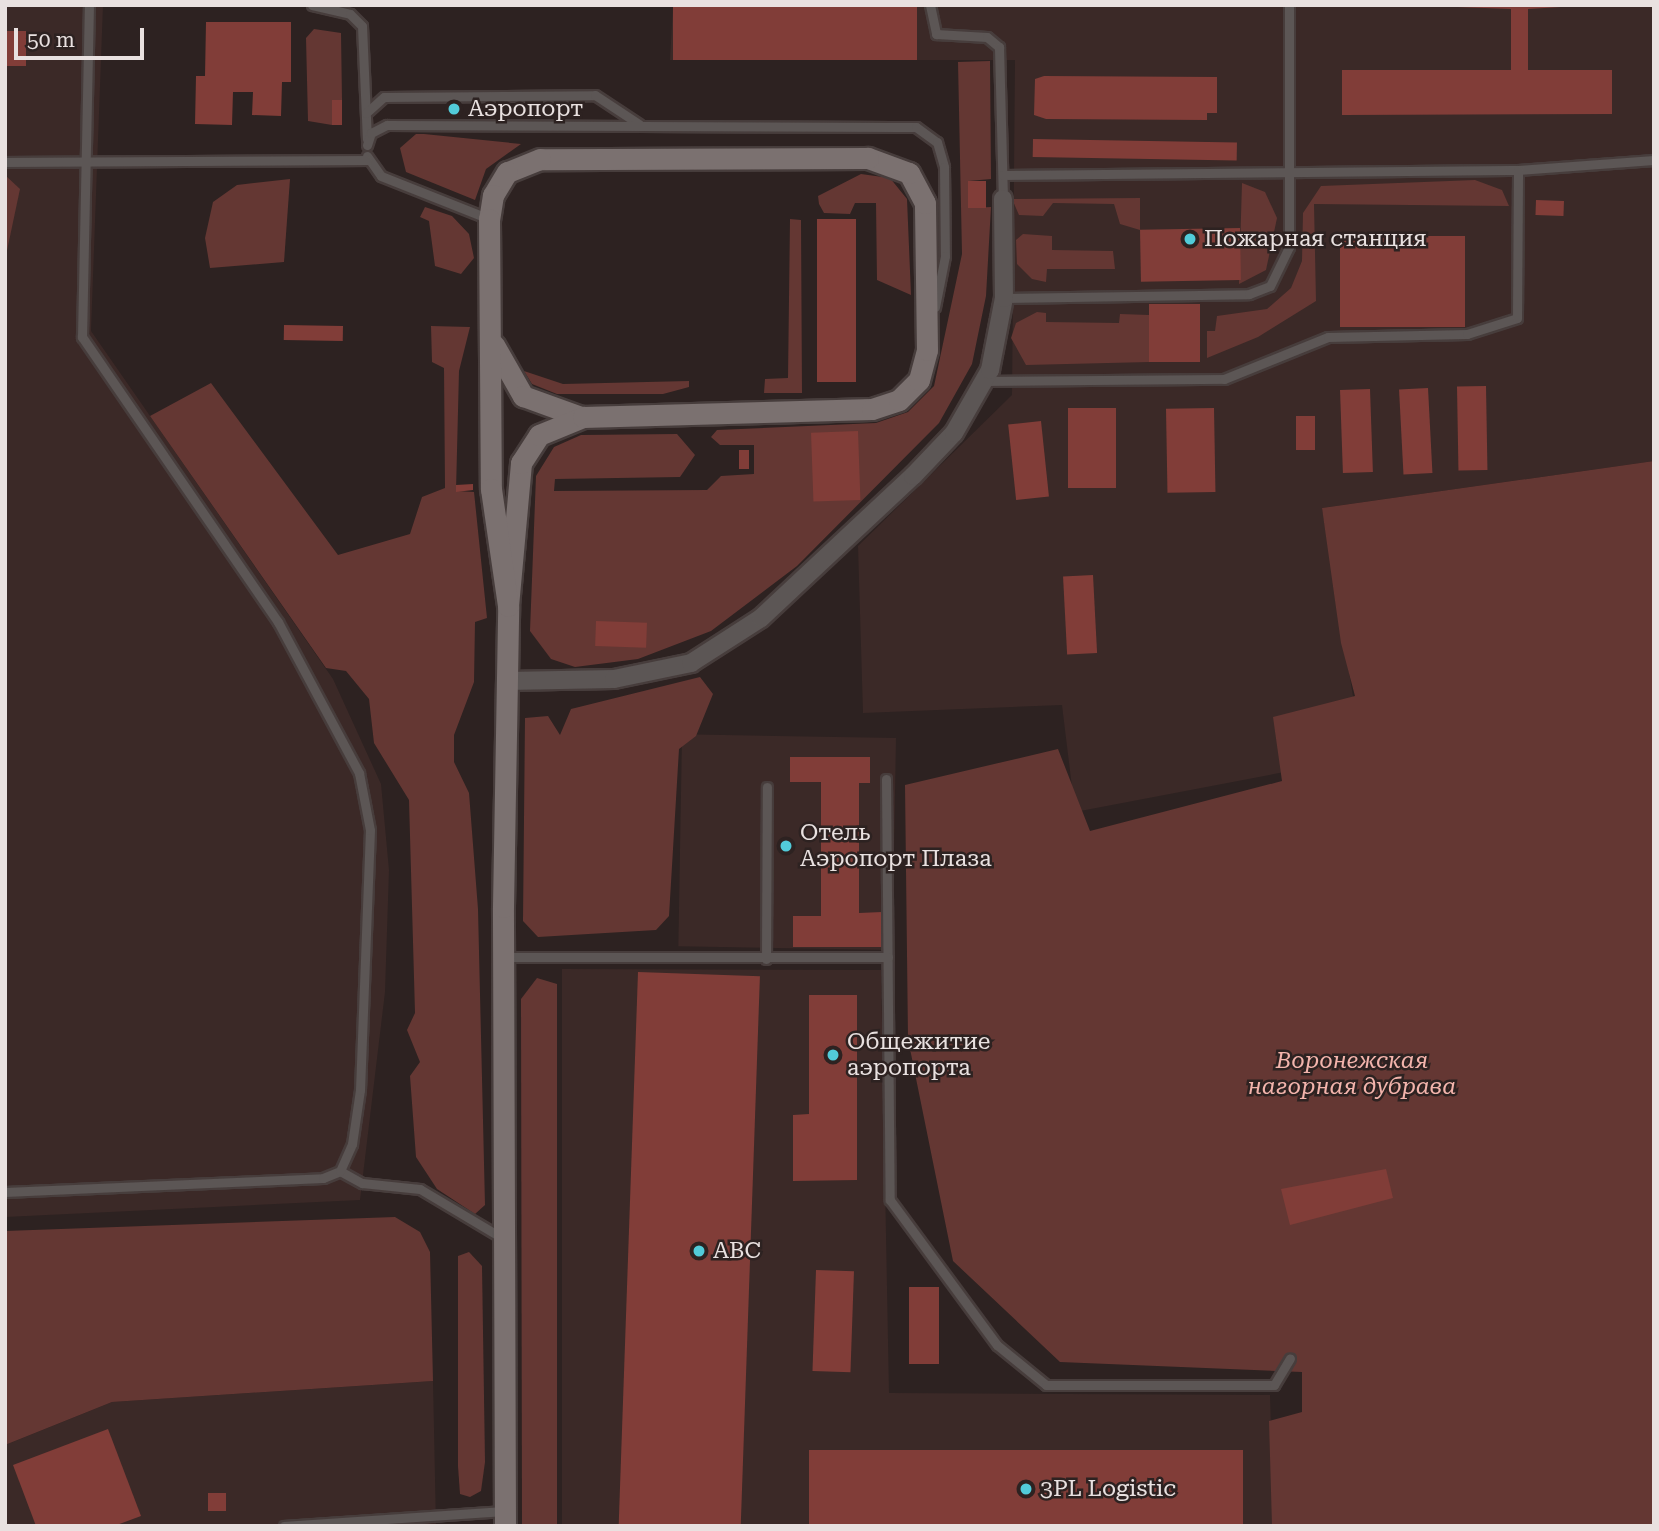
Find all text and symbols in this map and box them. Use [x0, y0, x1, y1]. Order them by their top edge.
scale bar [18, 14, 147, 58]
text: 50 m [27, 28, 75, 52]
place label: Аэропорт [468, 95, 583, 123]
marker: Аэропорт [446, 101, 462, 117]
place label: Пожарная станция [1204, 225, 1427, 253]
marker: Пожарная станция [1182, 231, 1198, 247]
place label: Отель Аэропорт Плаза [800, 819, 992, 873]
marker: Отель Аэропорт Плаза [778, 838, 794, 854]
place label: Общежитие аэропорта [847, 1028, 990, 1082]
marker: Общежитие аэропорта [825, 1047, 841, 1063]
park label: Воронежская нагорная дубрава [1248, 1047, 1456, 1101]
place label: ABC [713, 1237, 761, 1265]
marker: ABC [691, 1243, 707, 1259]
place label: 3PL Logistic [1040, 1475, 1176, 1503]
marker: 3PL Logistic [1018, 1481, 1034, 1497]

